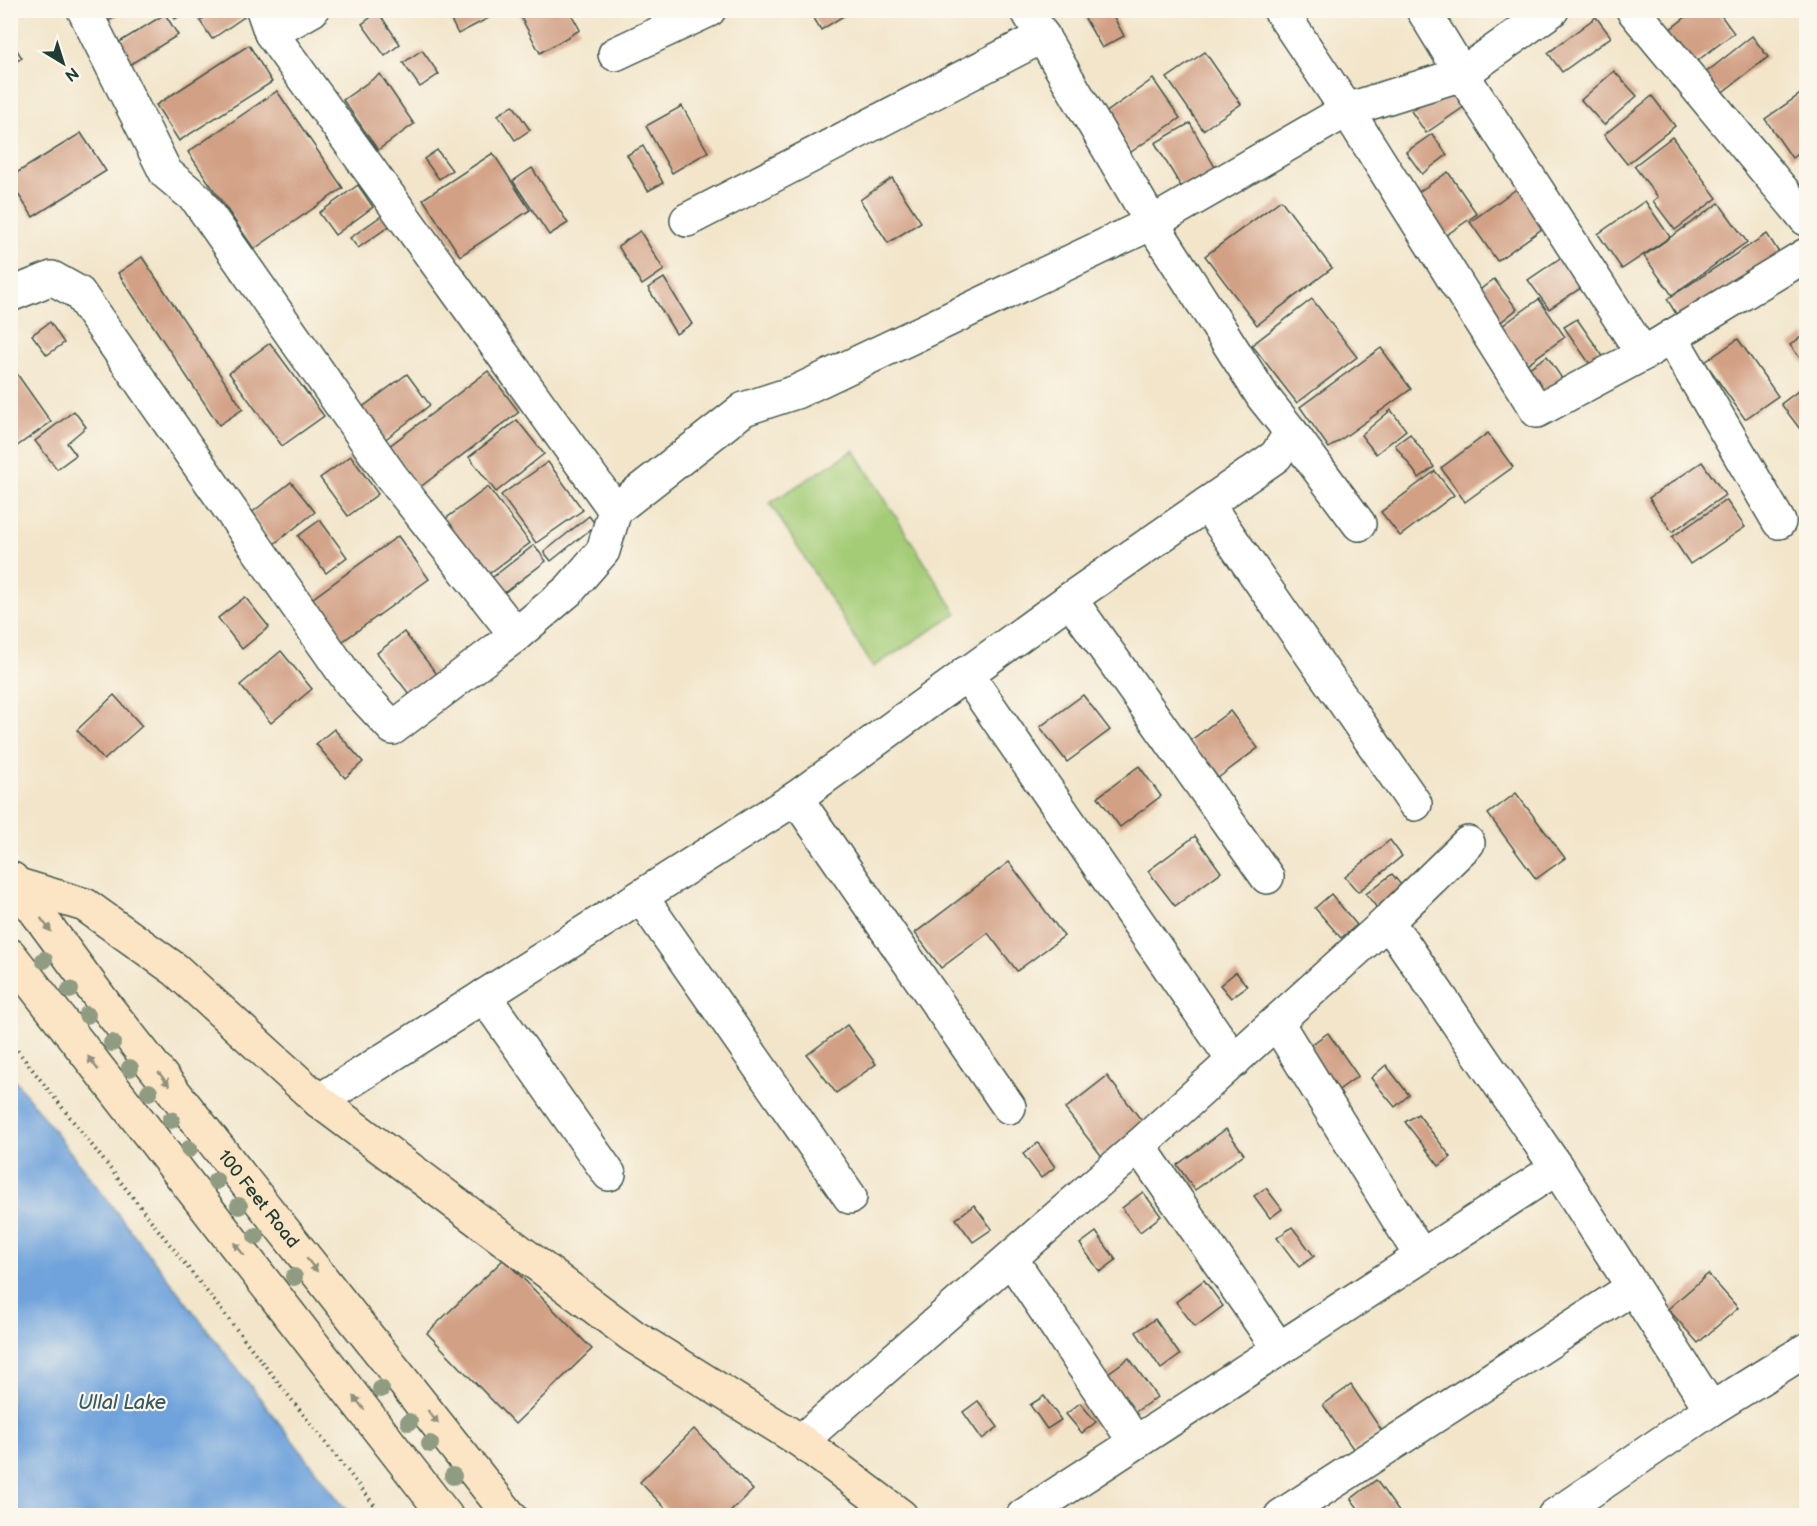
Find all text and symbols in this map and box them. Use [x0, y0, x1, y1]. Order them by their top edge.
north arrow [33, 33, 93, 93]
text: N [61, 62, 82, 85]
one-way arrow [39, 917, 51, 932]
one-way arrow [87, 1055, 99, 1071]
one-way arrow [158, 1072, 170, 1087]
street label: 100 Feet Road [213, 1146, 303, 1252]
one-way arrow [233, 1242, 245, 1257]
one-way arrow [305, 1257, 318, 1272]
water label: Ullal Lake [78, 1391, 166, 1415]
one-way arrow [352, 1395, 365, 1411]
one-way arrow [427, 1410, 439, 1425]

